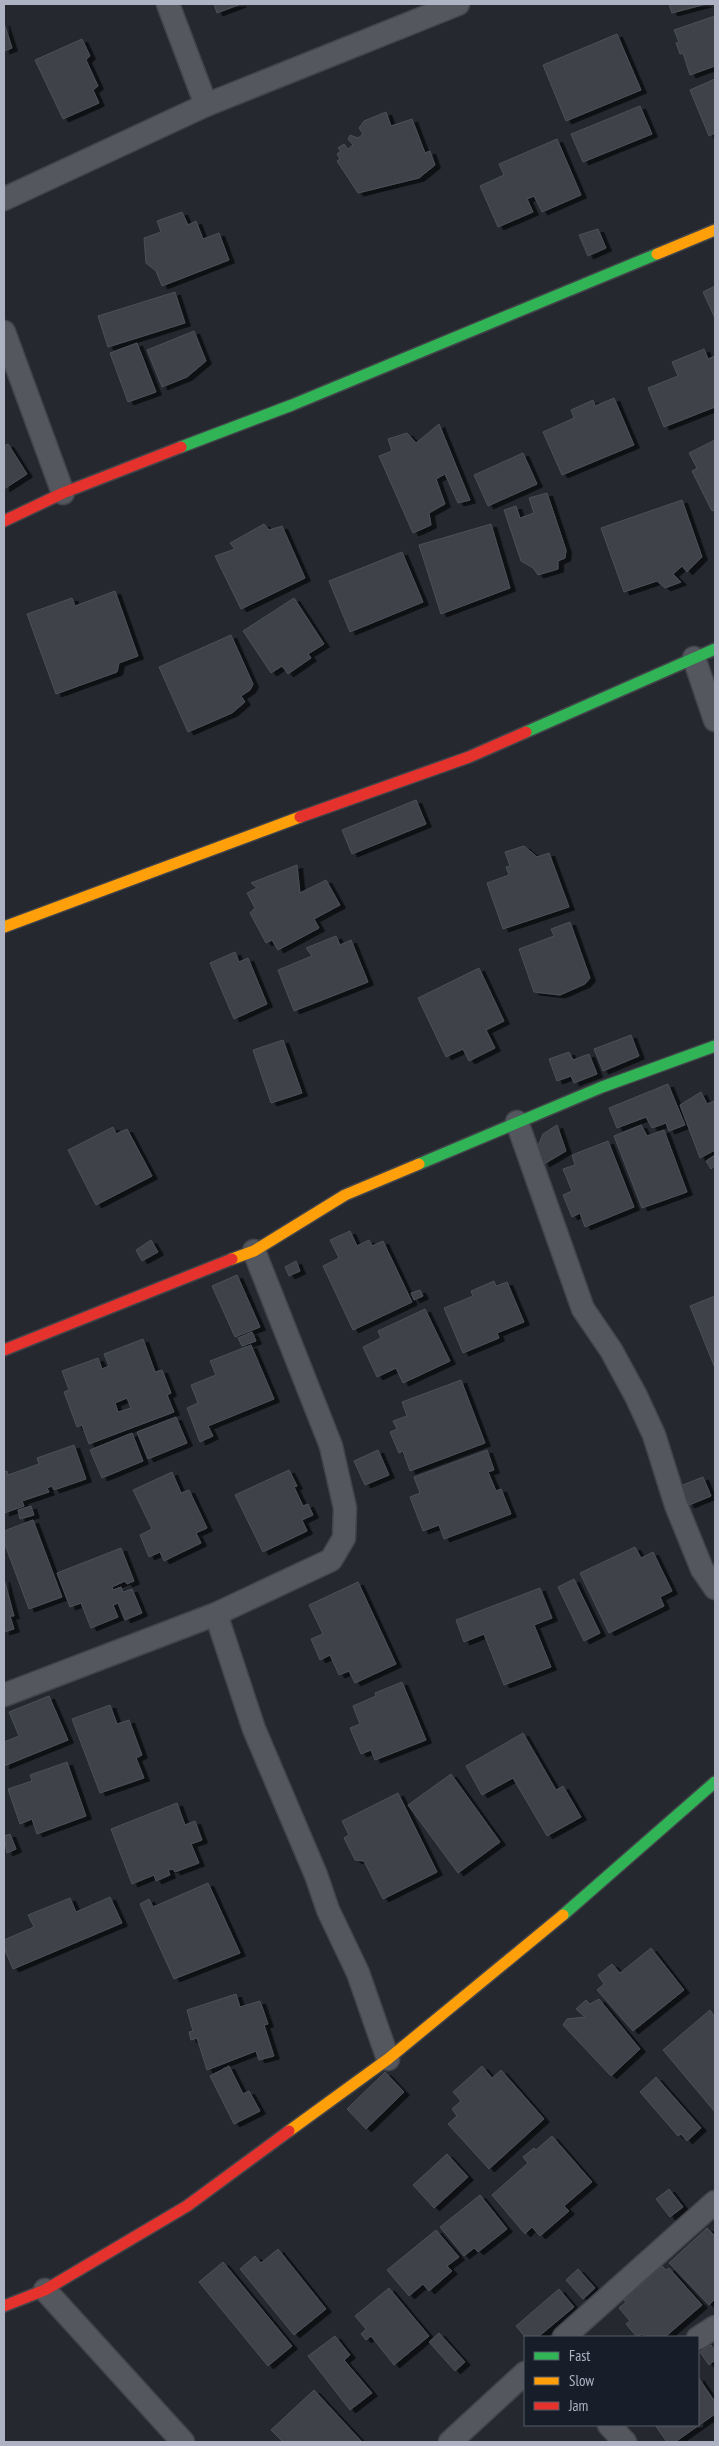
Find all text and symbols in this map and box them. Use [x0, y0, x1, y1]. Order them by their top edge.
legend [524, 2336, 699, 2426]
text: Fast [569, 2346, 590, 2365]
text: Slow [569, 2371, 594, 2390]
text: Jam [568, 2396, 588, 2415]

